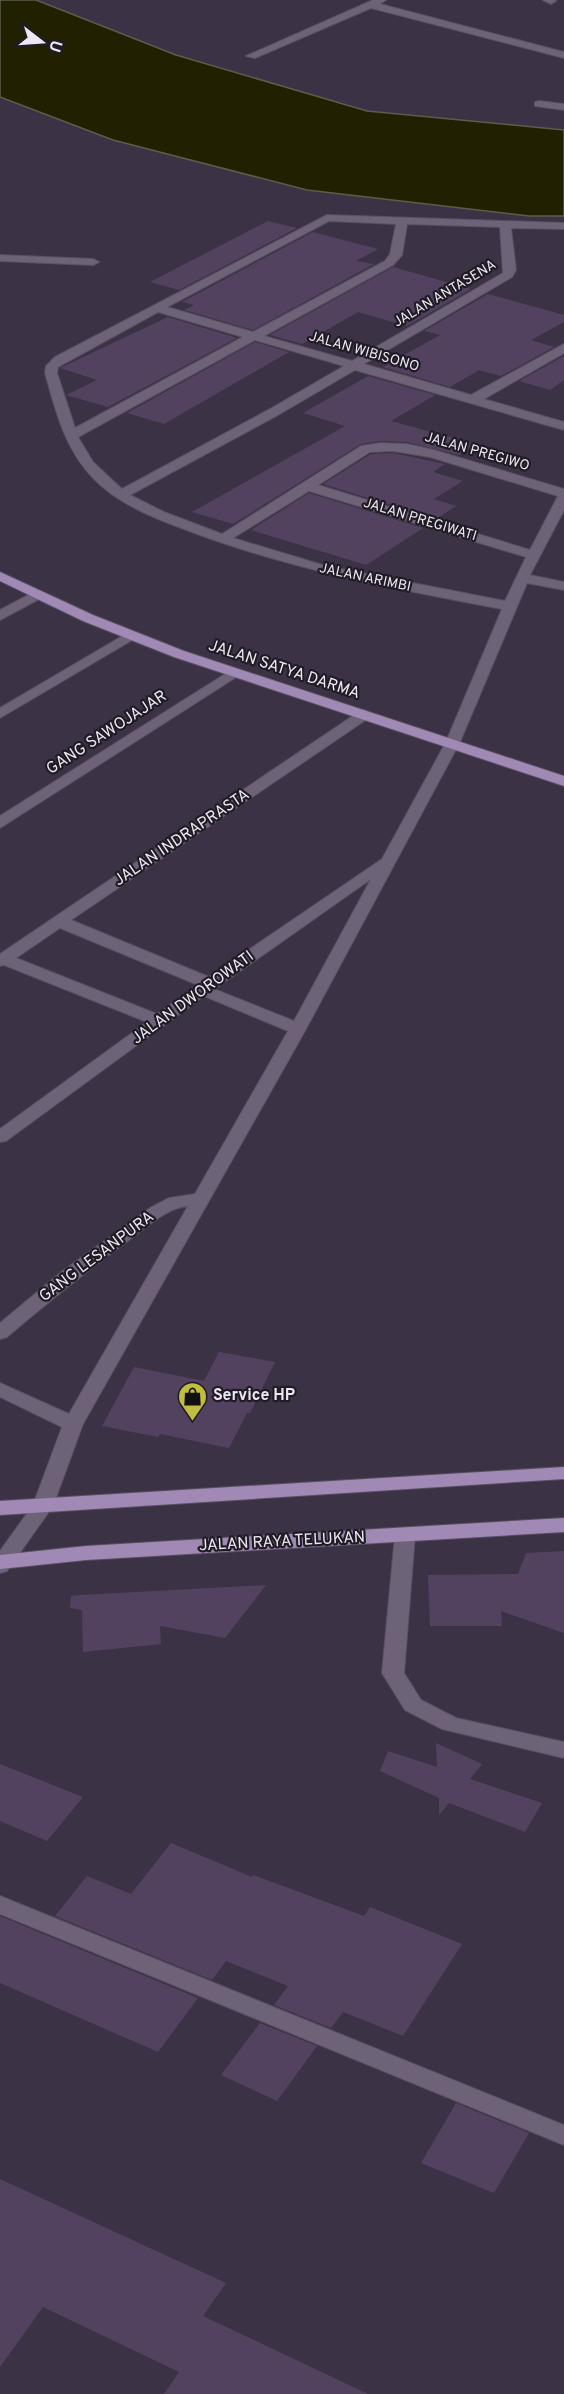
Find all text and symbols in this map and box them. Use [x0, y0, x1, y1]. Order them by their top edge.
north arrow [12, 12, 72, 72]
text: U [43, 37, 66, 54]
street label: JALAN ANTASENA [390, 257, 500, 331]
street label: JALAN WIBISONO [307, 328, 421, 376]
street label: JALAN PREGIWO [423, 429, 531, 475]
street label: JALAN PREGIWATI [361, 495, 479, 545]
street label: JALAN ARIMBI [318, 560, 412, 596]
street label: JALAN SATYA DARMA [206, 636, 363, 704]
street label: GANG SAWOJAJAR [43, 687, 171, 779]
street label: JALAN INDRAPRASTA [110, 785, 254, 891]
street label: JALAN DWOROWATI [128, 947, 258, 1049]
street label: GANG LESANPURA [36, 1207, 159, 1307]
shop icon: Service HP [176, 1380, 208, 1422]
place label: Service HP [213, 1386, 295, 1406]
street label: JALAN RAYA TELUKAN [198, 1528, 366, 1556]

